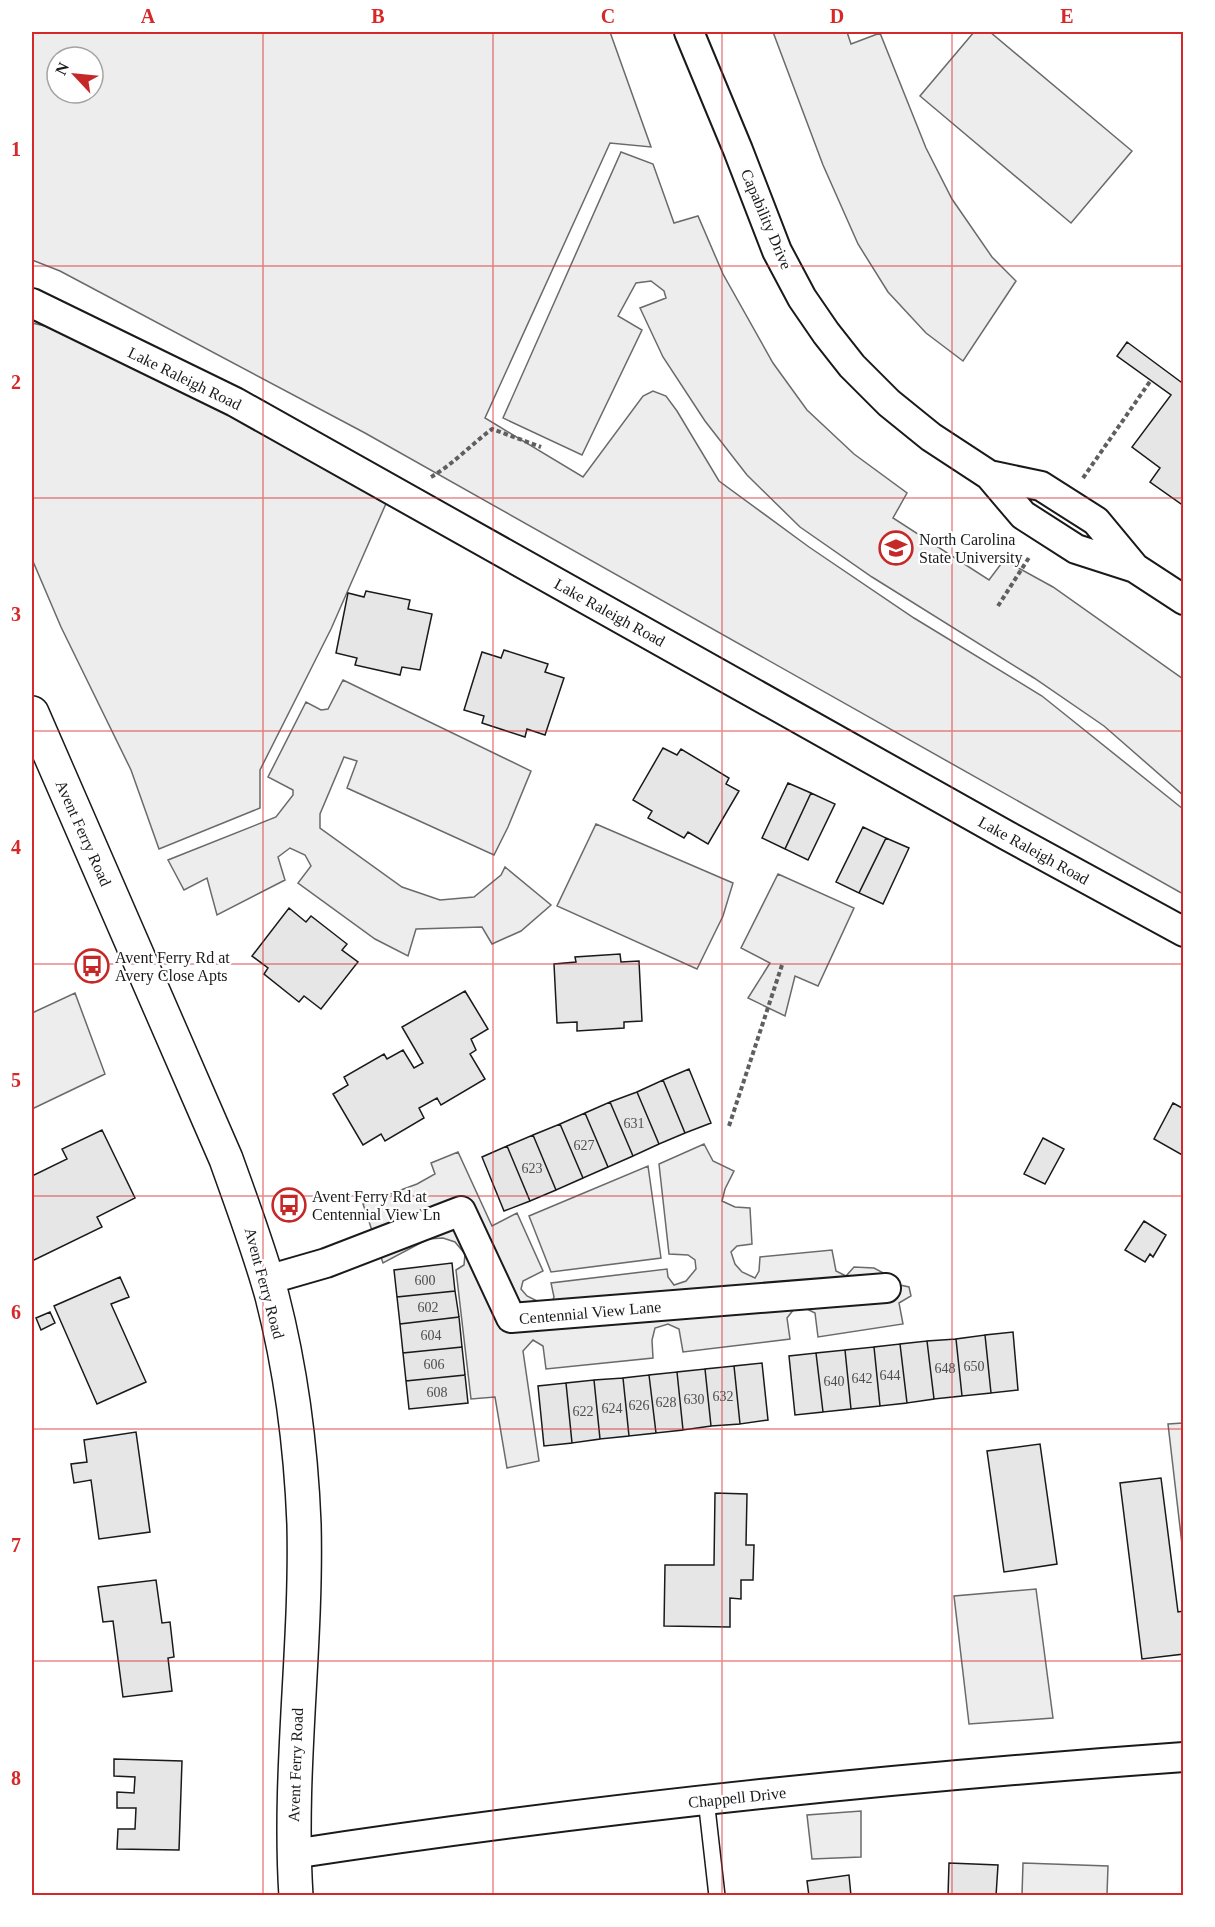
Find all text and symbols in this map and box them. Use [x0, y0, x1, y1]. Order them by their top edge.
text: A [141, 5, 156, 27]
text: B [371, 5, 385, 27]
text: C [601, 5, 615, 27]
text: D [830, 5, 844, 27]
text: E [1060, 5, 1074, 27]
north arrow [45, 45, 105, 105]
text: N [52, 59, 72, 78]
text: 1 [11, 138, 21, 160]
street label: Capability Drive [737, 167, 795, 272]
street label: Lake Raleigh Road [125, 344, 244, 414]
text: 2 [11, 371, 21, 393]
school or university icon: North Carolina State University [878, 530, 914, 566]
place label: North Carolina State University [919, 531, 1023, 567]
street label: Lake Raleigh Road [551, 575, 668, 651]
text: 3 [11, 603, 21, 625]
street label: Avent Ferry Road [52, 778, 115, 889]
street label: Lake Raleigh Road [975, 813, 1092, 889]
text: 4 [11, 836, 21, 858]
bus stop icon: Avent Ferry Rd at Avery Close Apts [74, 948, 110, 984]
place label: Avent Ferry Rd at Avery Close Apts [115, 949, 230, 985]
text: 5 [11, 1069, 21, 1091]
house number: 631 [624, 1116, 645, 1131]
house number: 627 [574, 1138, 595, 1153]
house number: 623 [522, 1161, 543, 1176]
bus stop icon: Avent Ferry Rd at Centennial View Ln [271, 1187, 307, 1223]
place label: Avent Ferry Rd at Centennial View Ln [312, 1188, 441, 1223]
street label: Avent Ferry Road [241, 1226, 288, 1341]
house number: 600 [415, 1273, 436, 1288]
street label: Centennial View Lane [518, 1298, 662, 1327]
house number: 602 [418, 1300, 439, 1315]
text: 6 [11, 1301, 21, 1323]
house number: 604 [421, 1328, 442, 1343]
house number: 606 [424, 1357, 445, 1372]
house number: 650 [964, 1359, 985, 1374]
house number: 648 [935, 1361, 956, 1376]
house number: 644 [880, 1368, 901, 1383]
house number: 642 [852, 1371, 873, 1386]
house number: 640 [824, 1374, 845, 1389]
house number: 608 [427, 1385, 448, 1400]
house number: 632 [713, 1389, 734, 1404]
house number: 630 [684, 1392, 705, 1407]
house number: 628 [656, 1395, 677, 1410]
house number: 626 [629, 1398, 650, 1413]
house number: 624 [602, 1401, 623, 1416]
house number: 622 [573, 1404, 594, 1419]
text: 7 [11, 1534, 21, 1556]
street label: Avent Ferry Road [285, 1708, 307, 1822]
text: 8 [11, 1767, 21, 1789]
street label: Chappell Drive [687, 1784, 787, 1812]

